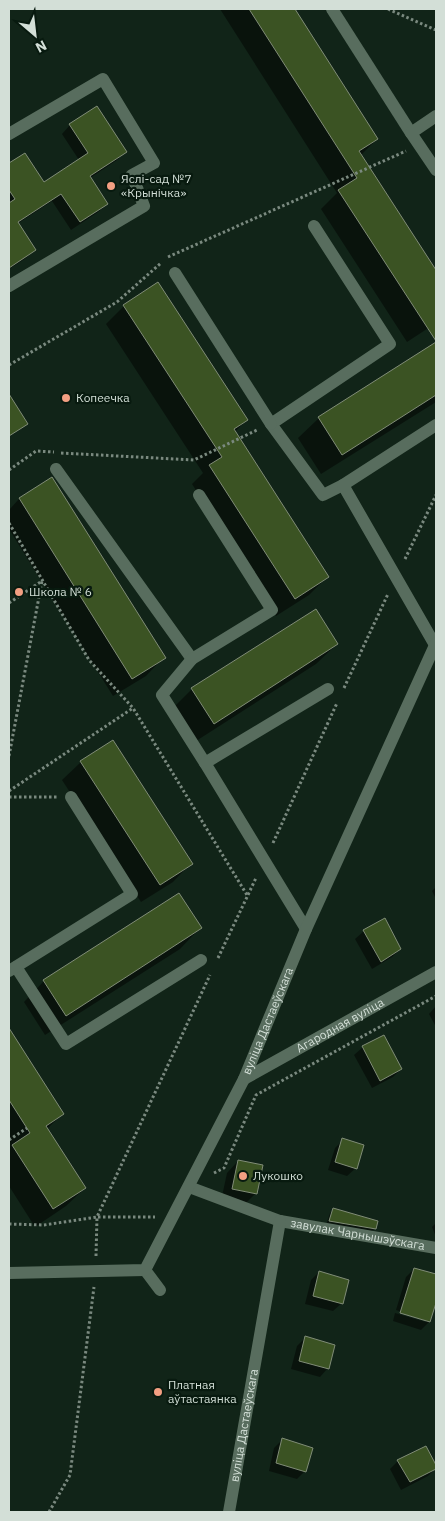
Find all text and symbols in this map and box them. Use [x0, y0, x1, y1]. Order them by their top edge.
north arrow [10, 10, 60, 60]
text: N [32, 36, 50, 57]
place label: Яслі-сад №7 «Крынічка» [121, 171, 192, 200]
marker: Яслі-сад №7 «Крынічка» [105, 180, 117, 192]
place label: Копеечка [76, 390, 130, 405]
marker: Копеечка [60, 392, 72, 404]
place label: Школа № 6 [29, 584, 92, 599]
marker: Школа № 6 [13, 586, 25, 598]
street label: вуліца Дастаеўскага [239, 964, 297, 1077]
street label: Агародная вуліца [293, 994, 387, 1056]
place label: Лукошко [253, 1168, 303, 1183]
marker: Лукошко [237, 1170, 249, 1182]
street label: завулак Чарнышэўскага [289, 1215, 427, 1253]
street label: вуліца Дастаеўскага [226, 1367, 261, 1483]
place label: Платная аўтастаянка [168, 1377, 237, 1406]
marker: Платная аўтастаянка [152, 1386, 164, 1398]

